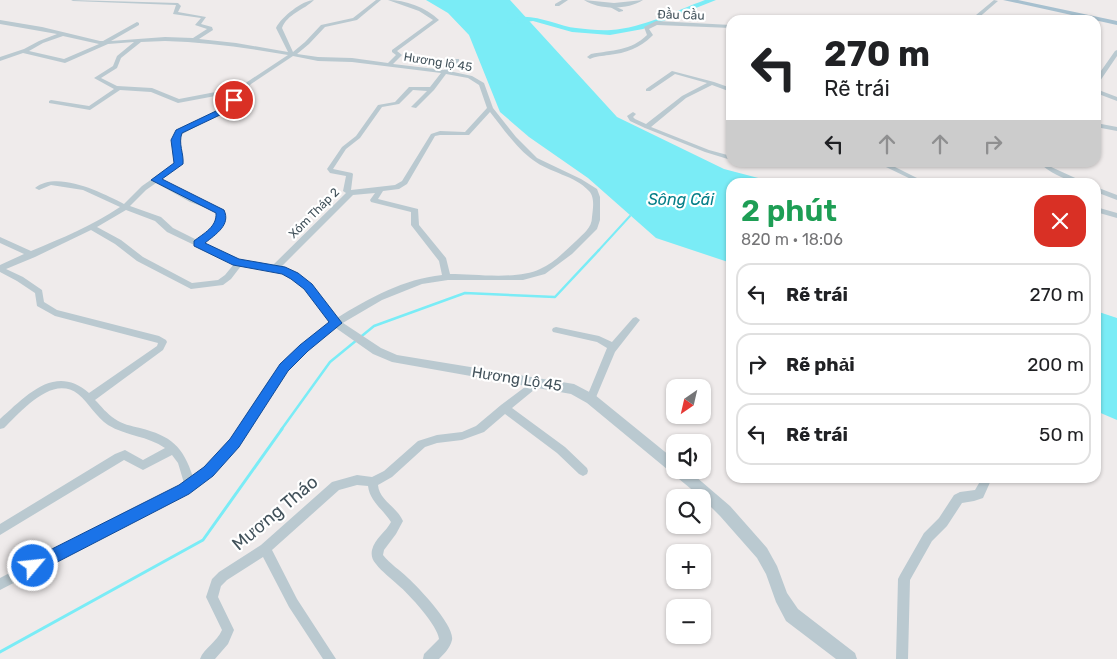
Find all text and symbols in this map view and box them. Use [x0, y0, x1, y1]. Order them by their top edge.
street label: Đầu Cầu [657, 7, 705, 23]
text: 270 m [824, 33, 930, 75]
icon: left [741, 35, 806, 100]
street label: Hương lộ 45 [403, 50, 473, 74]
text: Rẽ trái [824, 75, 890, 102]
pin [213, 79, 255, 121]
icon: arrive [220, 86, 248, 114]
icon: left [820, 130, 848, 158]
icon: ahead [873, 130, 901, 158]
icon: ahead [926, 130, 954, 158]
icon: right [979, 130, 1007, 158]
street label: Xóm Tháp 2 [286, 185, 342, 241]
water label: Sông Cái [648, 190, 715, 209]
text: 2 phút [741, 193, 837, 229]
button: close [1034, 195, 1086, 247]
text: 820 m · 18:06 [741, 230, 843, 249]
icon: left [743, 280, 771, 308]
text: Rẽ trái [786, 283, 848, 306]
text: 270 m [1029, 283, 1084, 306]
icon: right [743, 350, 771, 378]
text: Rẽ phải [786, 353, 855, 376]
text: 200 m [1027, 353, 1084, 376]
street label: Hương Lộ 45 [471, 363, 563, 395]
north arrow [666, 379, 711, 424]
map controls [666, 379, 711, 644]
icon: left [743, 420, 771, 448]
text: Rẽ trái [786, 423, 848, 446]
text: 50 m [1039, 423, 1084, 446]
button: sound [666, 434, 711, 479]
street label: Mương Tháo [228, 471, 322, 555]
button: search [666, 489, 711, 534]
position arrow [6, 539, 58, 591]
button: + [666, 544, 711, 589]
button: − [666, 599, 711, 644]

